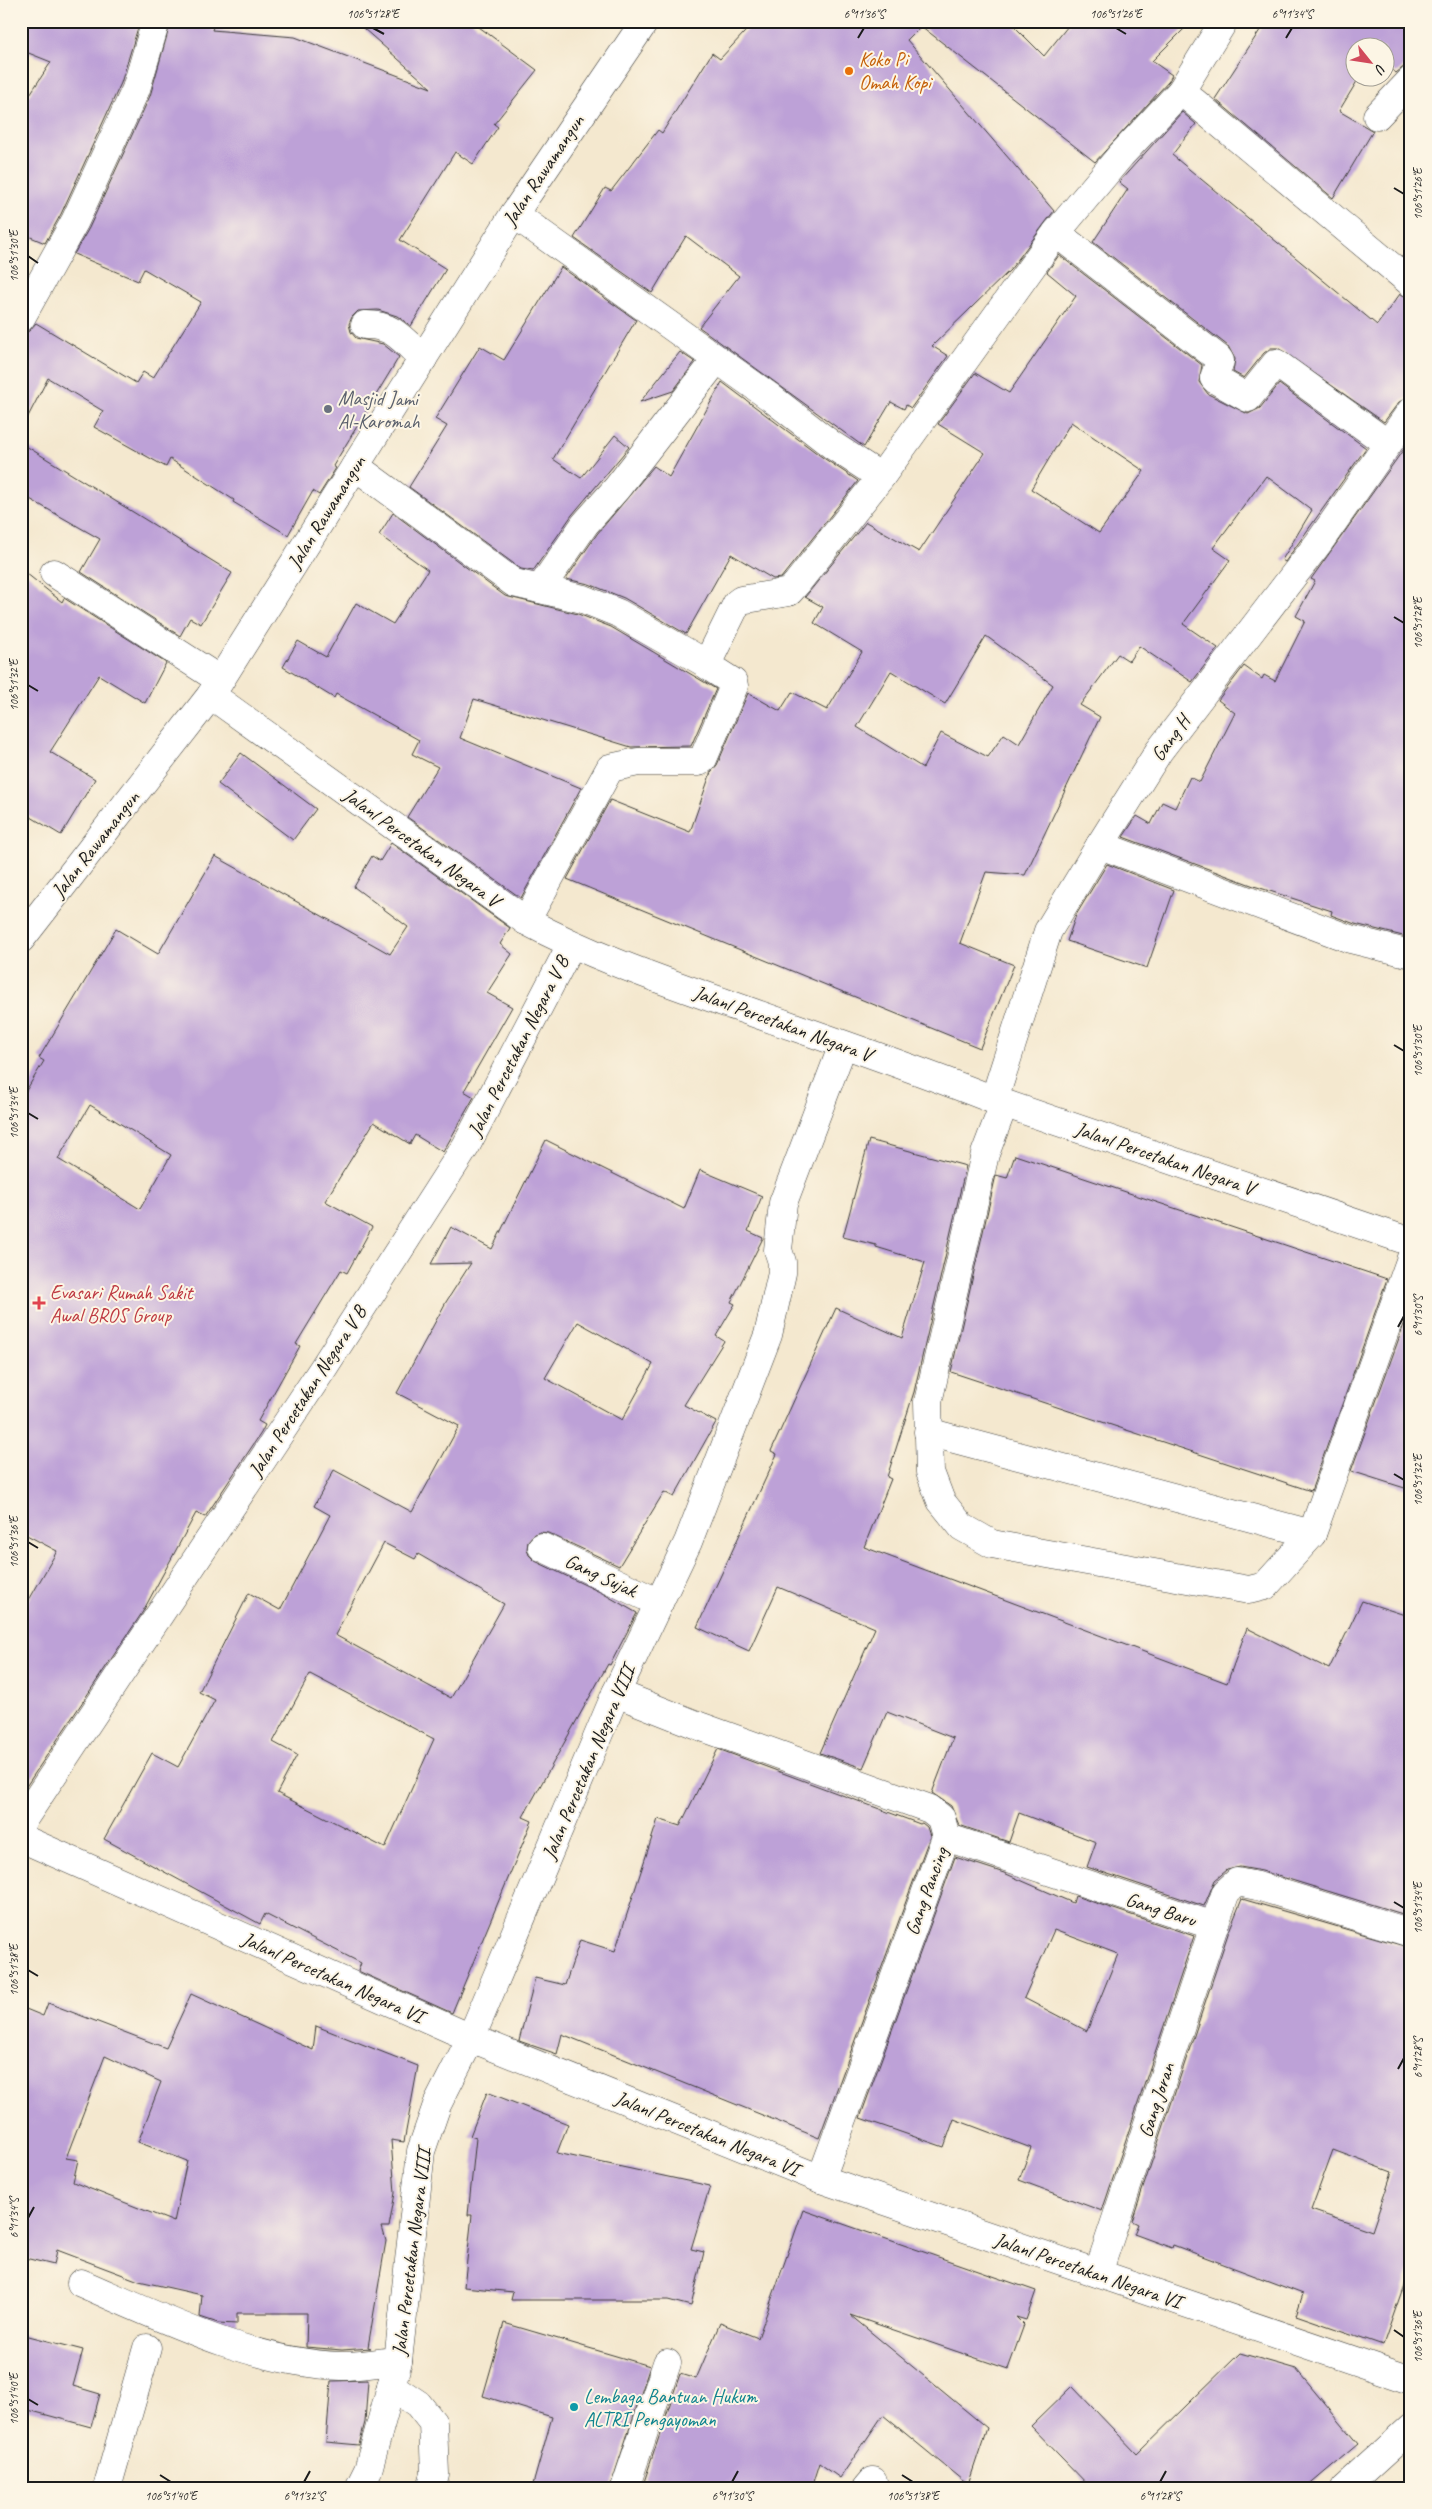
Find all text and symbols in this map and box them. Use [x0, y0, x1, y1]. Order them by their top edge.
text: 106°51'28"E [347, 6, 401, 22]
text: 6°11'36"S [844, 6, 886, 22]
text: 106°51'26"E [1090, 6, 1144, 22]
text: 6°11'34"S [1272, 6, 1314, 22]
north arrow [1344, 38, 1394, 88]
place label: Koko Pi Omah Kopi [859, 47, 933, 95]
text: U [1370, 61, 1390, 78]
marker: Koko Pi Omah Kopi [843, 65, 855, 77]
street label: Jalan Rawamangun [496, 109, 590, 232]
text: 106°51'26"E [1410, 166, 1426, 220]
text: 106°51'30"E [6, 228, 22, 282]
place label: Masjid Jami Al-Karomah [338, 386, 421, 434]
marker: Masjid Jami Al-Karomah [322, 403, 334, 415]
street label: Jalan Rawamangun [281, 450, 372, 574]
text: 106°51'28"E [1410, 595, 1426, 649]
text: 106°51'32"E [6, 657, 22, 711]
street label: Gang H [1145, 708, 1197, 766]
street label: Jalanl Percetakan Negara V [338, 782, 508, 915]
street label: Jalan Rawamangun [45, 785, 146, 904]
street label: Jalan Percetakan Negara V B [462, 950, 576, 1142]
street label: Jalanl Percetakan Negara V [689, 979, 879, 1069]
text: 106°51'30"E [1410, 1023, 1426, 1077]
text: 106°51'34"E [6, 1085, 22, 1139]
street label: Jalanl Percetakan Negara V [1071, 1116, 1262, 1202]
place label: Evasari Rumah Sakit Awal BROS Group [50, 1280, 195, 1328]
text: 6°11'30"S [1410, 1294, 1426, 1336]
marker: Evasari Rumah Sakit Awal BROS Group [32, 1296, 46, 1310]
street label: Jalan Percetakan Negara V B [242, 1299, 373, 1482]
text: 106°51'32"E [1410, 1452, 1426, 1506]
text: 106°51'36"E [6, 1514, 22, 1568]
street label: Gang Sujak [561, 1548, 642, 1604]
street label: Jalan Percetakan Negara VIII [536, 1658, 642, 1864]
street label: Gang Pancing [899, 1842, 955, 1938]
text: 106°51'34"E [1410, 1880, 1426, 1934]
street label: Gang Baru [1123, 1886, 1201, 1933]
street label: Jalanl Percetakan Negara VI [237, 1926, 432, 2031]
text: 106°51'38"E [6, 1942, 22, 1996]
text: 6°11'28"S [1410, 2036, 1426, 2078]
street label: Gang Joran [1133, 2059, 1181, 2141]
street label: Jalanl Percetakan Negara VI [611, 2085, 807, 2184]
street label: Jalan Percetakan Negara VIII [386, 2143, 437, 2358]
text: 6°11'34"S [6, 2196, 22, 2238]
street label: Jalanl Percetakan Negara VI [990, 2226, 1189, 2316]
text: 106°51'36"E [1410, 2309, 1426, 2363]
text: 106°51'40"E [6, 2371, 22, 2425]
place label: Lembaga Bantuan Hukum ALTRI Pengayoman [584, 2384, 759, 2432]
marker: Lembaga Bantuan Hukum ALTRI Pengayoman [568, 2401, 580, 2413]
text: 106°51'40"E [145, 2488, 199, 2504]
text: 6°11'32"S [284, 2488, 326, 2504]
text: 6°11'30"S [712, 2488, 754, 2504]
text: 106°51'38"E [887, 2488, 941, 2504]
text: 6°11'28"S [1140, 2488, 1182, 2504]

